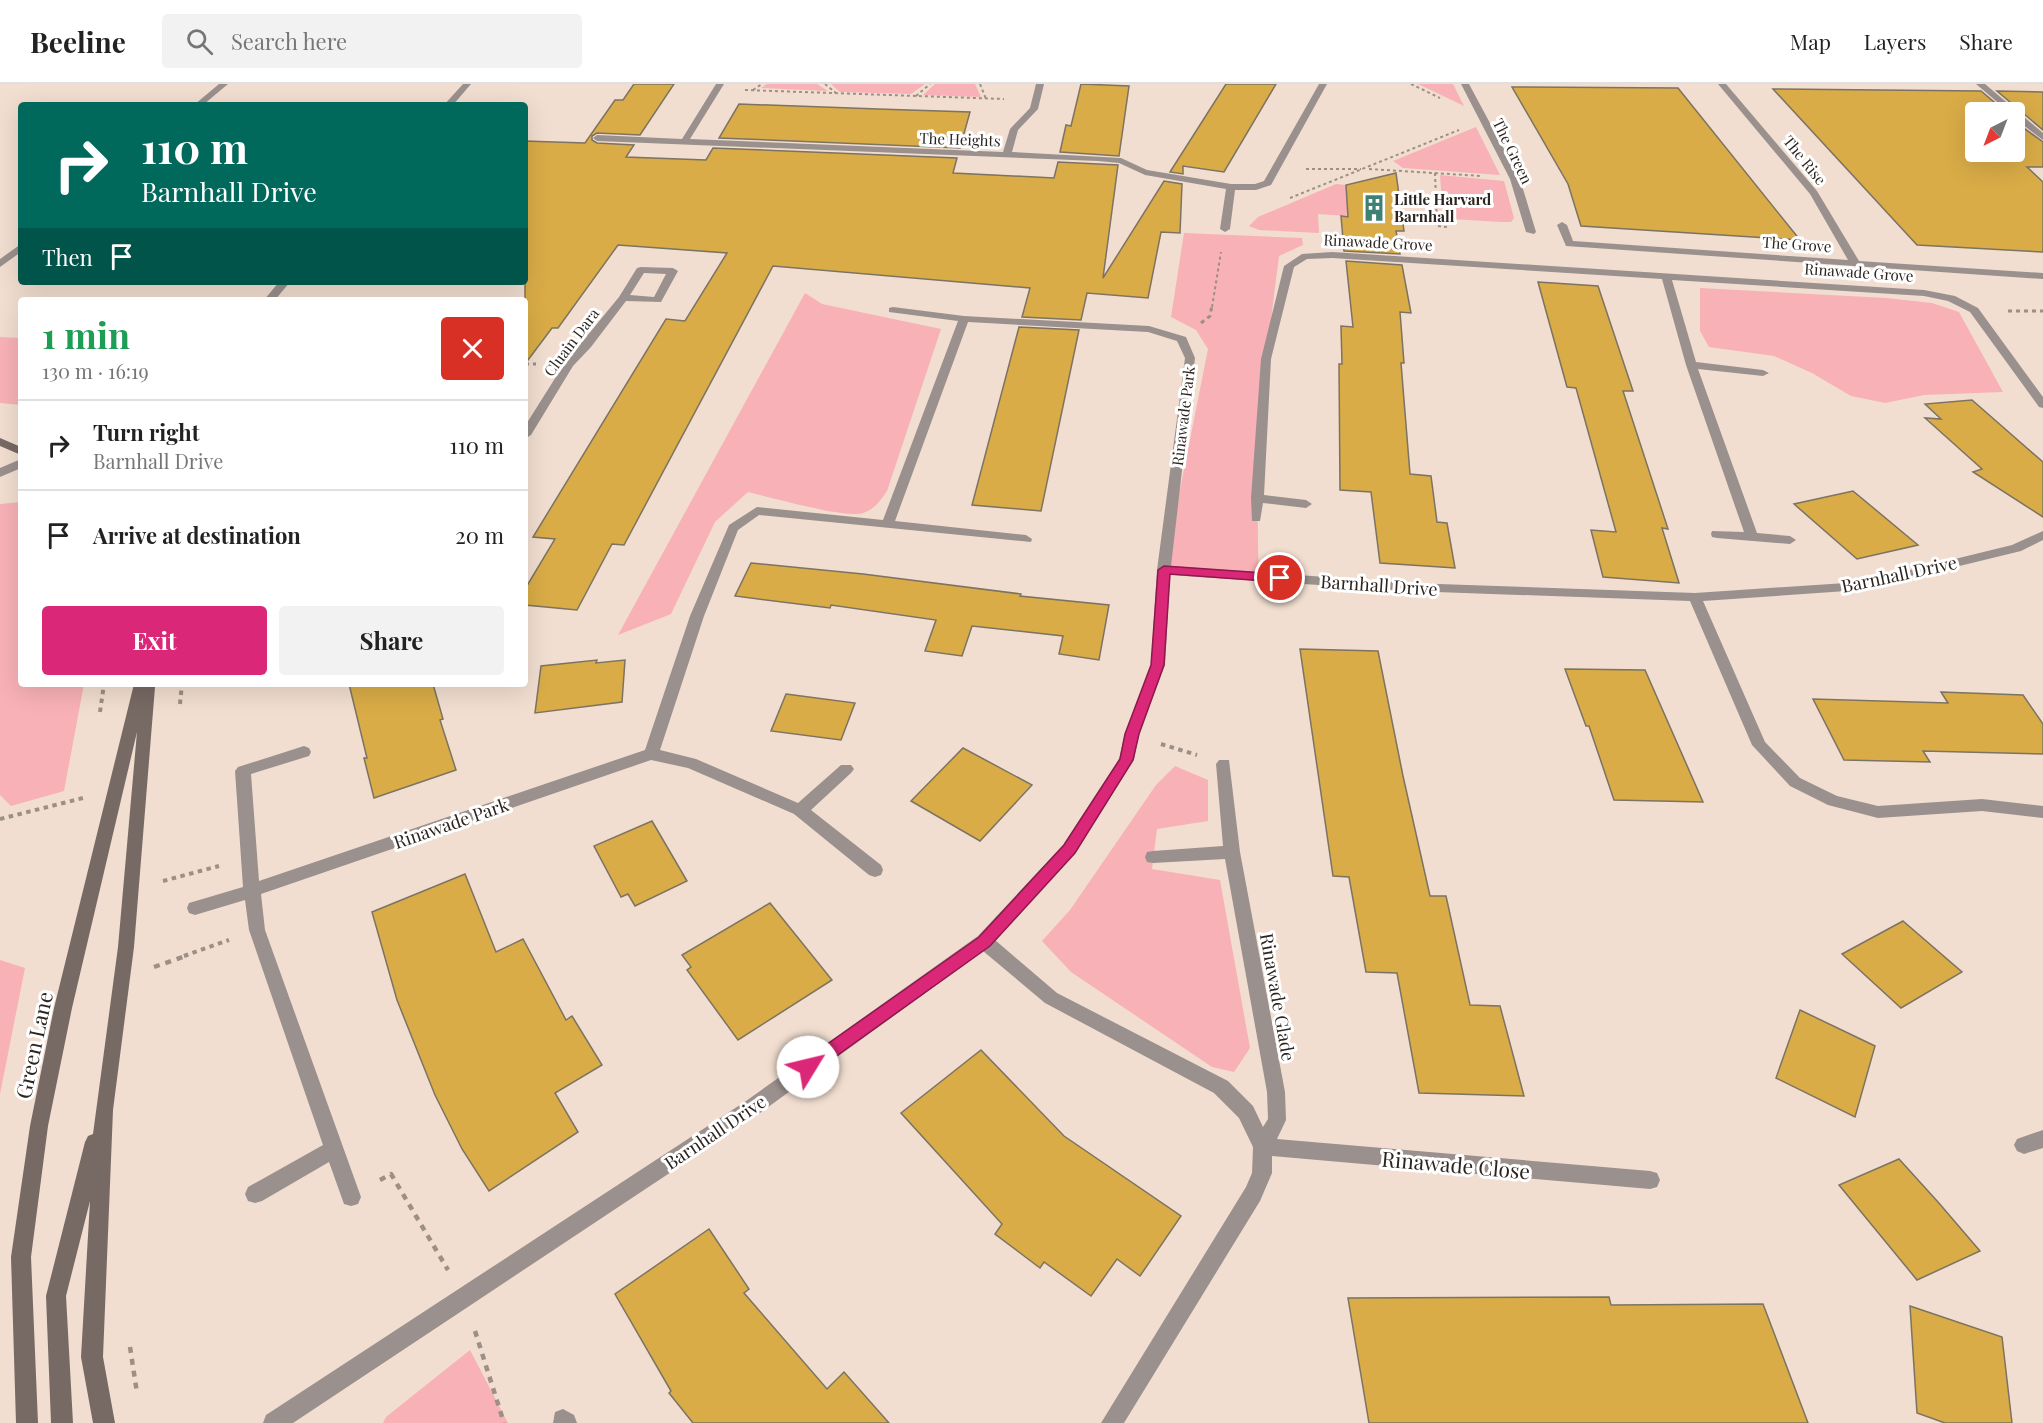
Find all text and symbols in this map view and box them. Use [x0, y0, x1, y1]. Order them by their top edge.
search box [162, 14, 582, 68]
text: Beeline [30, 23, 126, 60]
icon: search [183, 25, 216, 58]
text: Search here [231, 26, 347, 56]
text: Map [1790, 27, 1831, 55]
text: Layers [1864, 27, 1926, 55]
text: Share [1959, 27, 2013, 55]
north arrow [1965, 102, 2025, 162]
map controls [1965, 102, 2025, 162]
street label: The Green [1489, 115, 1537, 187]
text: 110 m [141, 119, 248, 175]
icon: right [42, 126, 120, 204]
street label: The Heights [919, 128, 1001, 150]
street label: The Rise [1779, 131, 1831, 189]
text: Barnhall Drive [141, 173, 317, 209]
place label: Little Harvard Barnhall [1394, 189, 1491, 226]
building icon: Little Harvard Barnhall [1359, 193, 1389, 223]
street label: Rinawade Grove [1323, 229, 1433, 255]
street label: The Grove [1762, 232, 1832, 256]
icon: arrive [105, 240, 138, 273]
text: Then [42, 242, 93, 272]
street label: Rinawade Grove [1804, 258, 1914, 286]
street label: Cluain Dara [539, 304, 603, 380]
text: 1 min [42, 310, 130, 358]
button: close [441, 317, 504, 380]
text: 130 m · 16:19 [42, 357, 149, 384]
street label: Rinawade Park [1167, 364, 1199, 467]
text: Turn right [93, 417, 199, 447]
icon: right [42, 429, 75, 462]
text: 110 m [450, 430, 504, 460]
text: Barnhall Drive [93, 447, 223, 474]
icon: arrive [42, 519, 75, 552]
text: Arrive at destination [93, 520, 301, 550]
text: 20 m [455, 520, 504, 550]
street label: Barnhall Drive [1839, 550, 1959, 598]
pin [1254, 552, 1305, 603]
icon: arrive [1263, 561, 1296, 594]
street label: Barnhall Drive [1320, 569, 1438, 601]
button: Exit [42, 606, 267, 675]
button: Share [279, 606, 504, 675]
street label: Rinawade Park [390, 792, 512, 854]
street label: Rinawade Glade [1255, 931, 1301, 1063]
street label: Green Lane [8, 989, 58, 1101]
position arrow [776, 1035, 840, 1099]
street label: Barnhall Drive [660, 1089, 770, 1175]
street label: Rinawade Close [1381, 1144, 1531, 1184]

